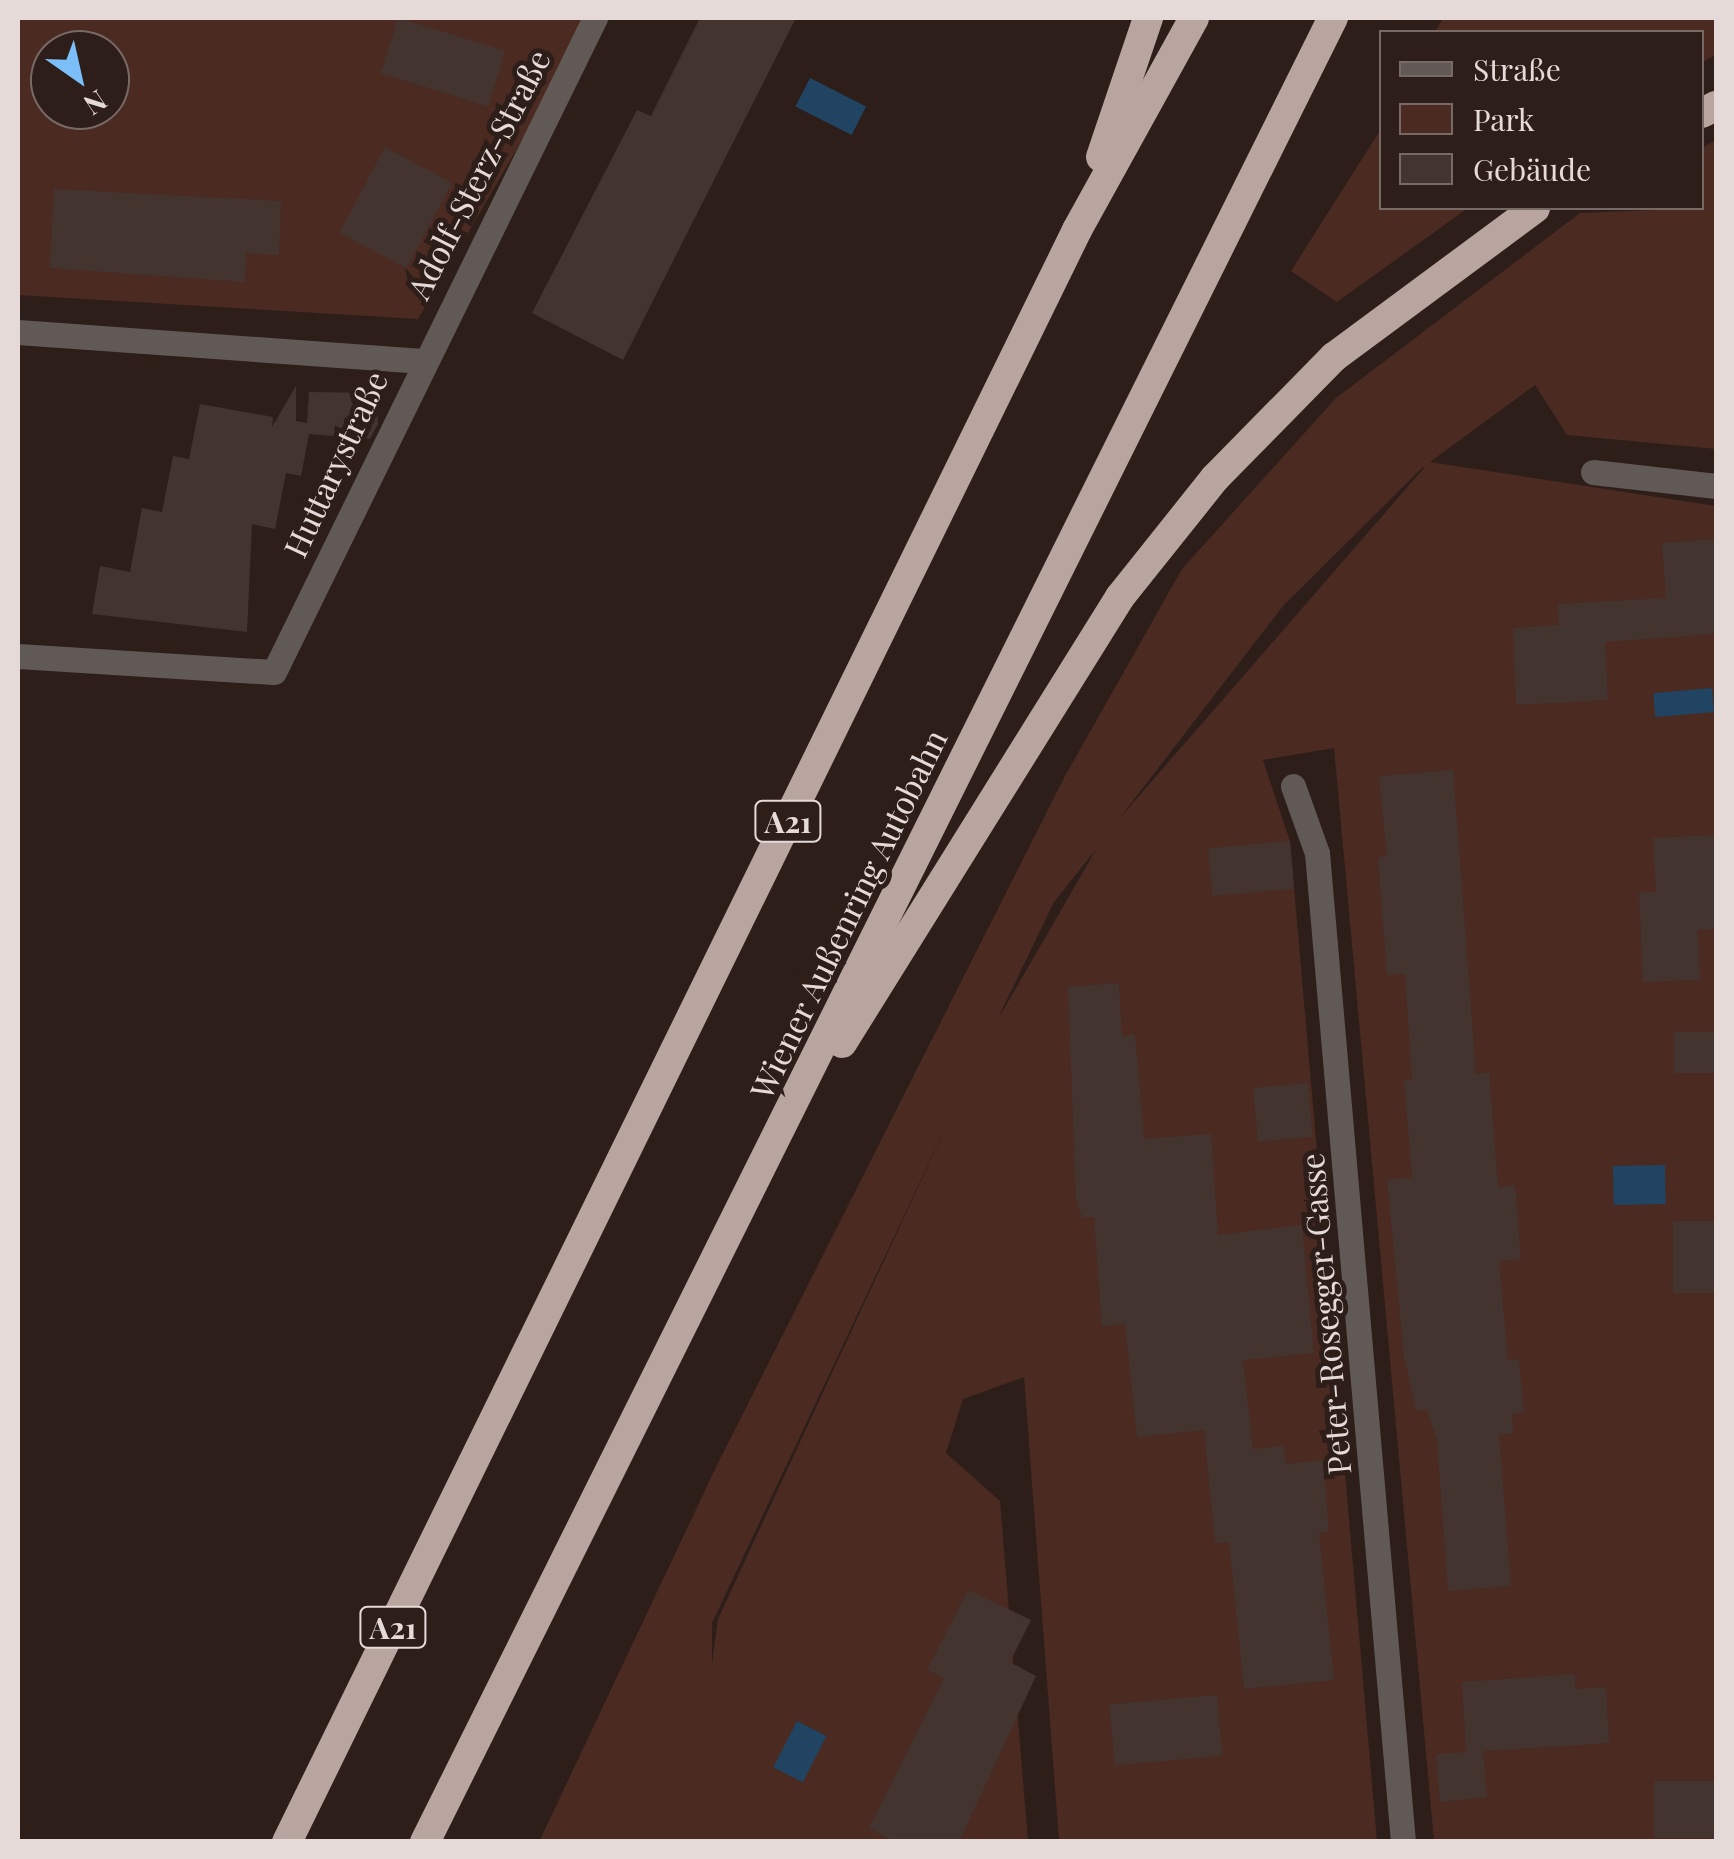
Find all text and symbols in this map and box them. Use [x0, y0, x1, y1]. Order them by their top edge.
north arrow [30, 30, 130, 130]
legend [1379, 30, 1704, 210]
street label: Adolf-Sterz-Straße [399, 43, 557, 305]
text: Straße [1473, 49, 1561, 89]
text: N [77, 83, 115, 125]
text: Park [1473, 99, 1535, 139]
text: Gebäude [1473, 149, 1591, 189]
street label: Huttarystraße [275, 365, 395, 563]
street label: Wiener Außenring Autobahn [741, 722, 955, 1106]
road number: A21 [753, 796, 823, 846]
street label: Peter-Rosegger-Gasse [1292, 1152, 1358, 1476]
road number: A21 [358, 1602, 428, 1652]

